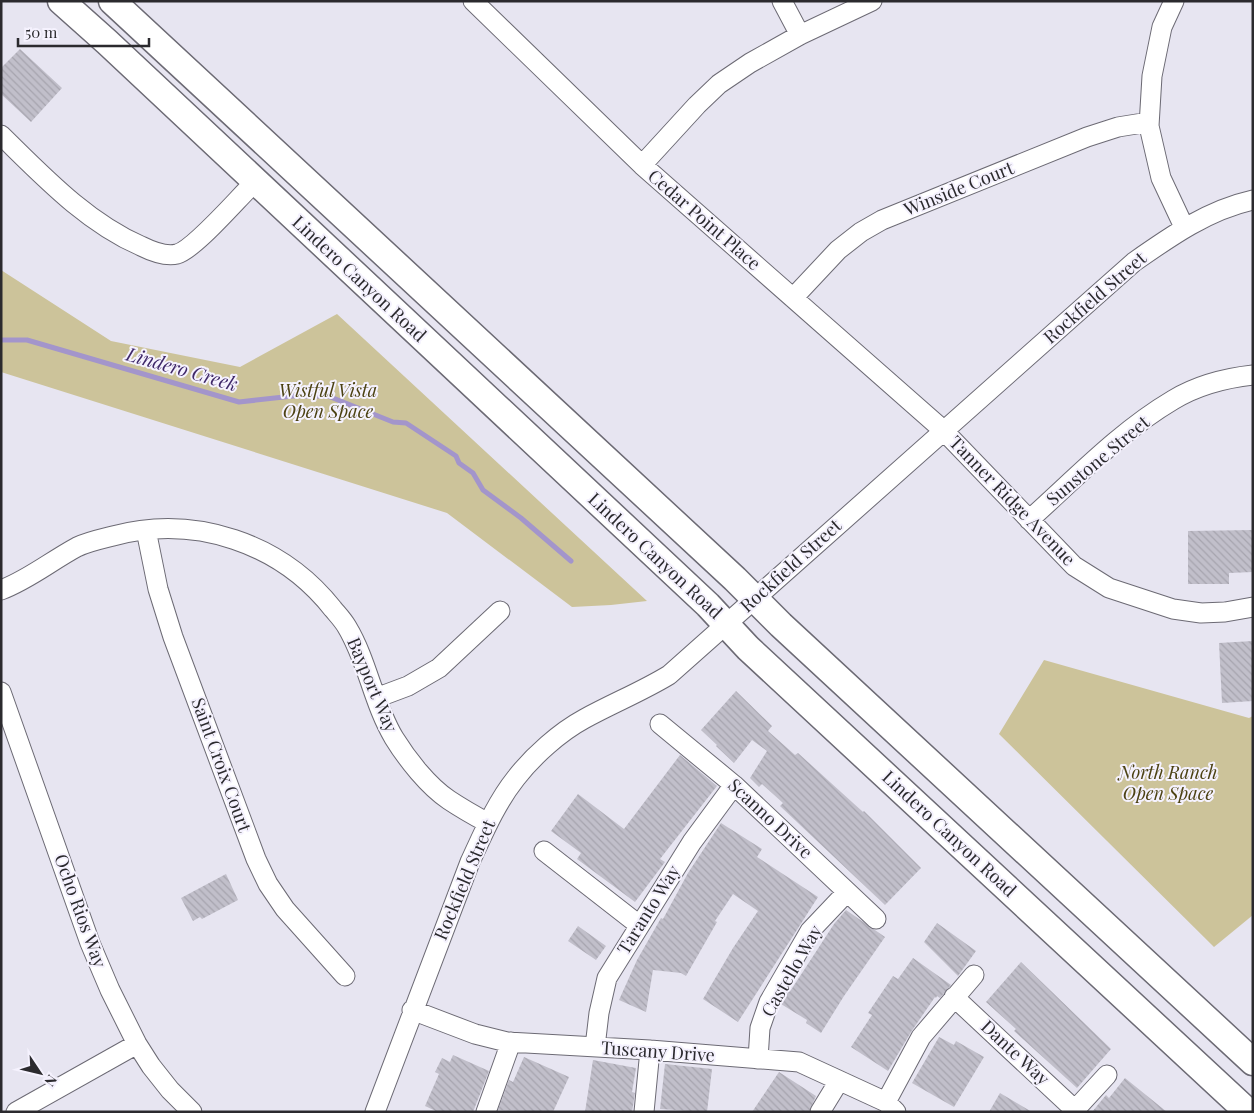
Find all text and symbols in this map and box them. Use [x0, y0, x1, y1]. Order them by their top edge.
scale bar [18, 15, 149, 47]
text: 50 m [25, 22, 58, 42]
street label: Winside Court [899, 155, 1018, 221]
street label: Cedar Point Place [643, 164, 766, 275]
street label: Lindero Canyon Road [287, 210, 432, 347]
street label: Rockfield Street [1038, 246, 1151, 349]
water label: Lindero Creek [123, 339, 241, 396]
park label: Wistful Vista Open Space [279, 378, 377, 423]
street label: Sunstone Street [1041, 410, 1155, 511]
street label: Tanner Ridge Avenue [944, 430, 1081, 570]
street label: Lindero Canyon Road [583, 487, 728, 624]
street label: Rockfield Street [734, 513, 847, 617]
street label: Bayport Way [342, 634, 404, 736]
street label: Saint Croix Court [187, 694, 258, 836]
park label: North Ranch Open Space [1117, 760, 1217, 805]
street label: Lindero Canyon Road [877, 765, 1022, 902]
street label: Scanno Drive [723, 773, 818, 864]
street label: Rockfield Street [428, 815, 501, 944]
street label: Ocho Rios Way [49, 851, 113, 971]
street label: Taranto Way [611, 860, 685, 959]
street label: Castello Way [755, 920, 827, 1021]
street label: Dante Way [976, 1014, 1055, 1090]
street label: Tuscany Drive [600, 1035, 716, 1067]
north arrow [15, 1048, 65, 1098]
text: N [40, 1071, 62, 1090]

